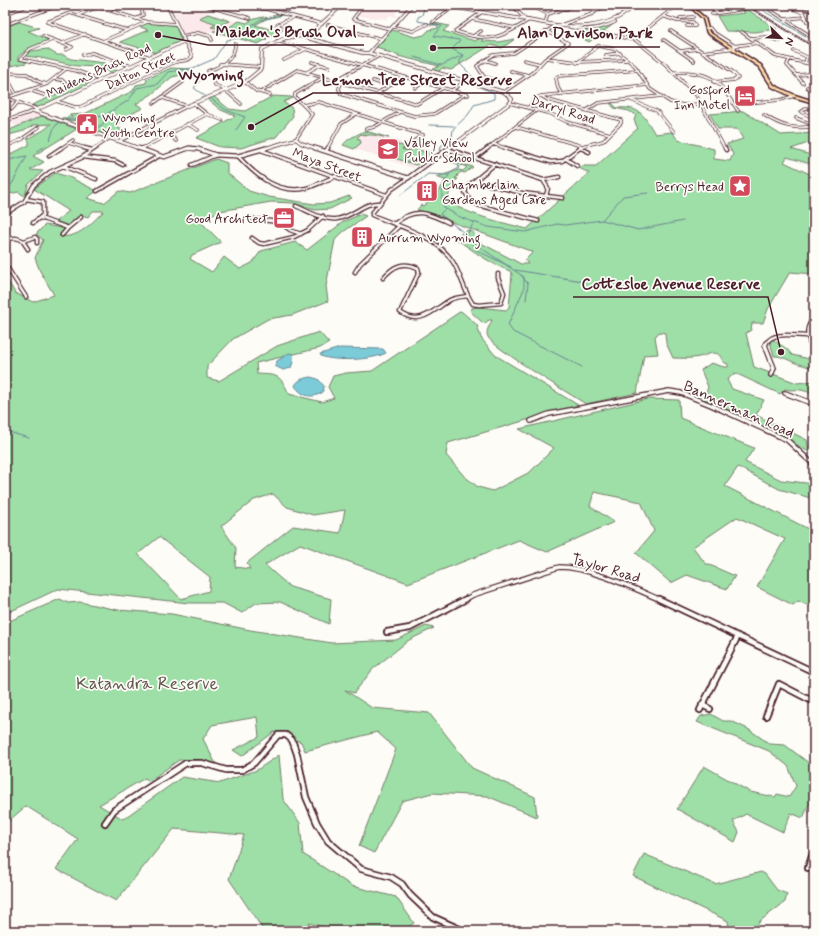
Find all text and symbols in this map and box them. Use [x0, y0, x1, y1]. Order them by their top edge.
callout: Maiden's Brush Oval [208, 17, 364, 45]
north arrow [761, 18, 801, 58]
callout: Alan Davidson Park [511, 19, 660, 47]
text: Maiden's Brush Oval [216, 22, 357, 43]
text: Alan Davidson Park [517, 23, 653, 44]
text: N [781, 35, 797, 48]
street label: Maidens Brush Road [44, 40, 154, 103]
street label: Dalton Street [103, 48, 178, 94]
district label: Wyoming [177, 65, 244, 88]
callout: Lemon Tree Street Reserve [313, 65, 521, 93]
text: Lemon Tree Street Reserve [321, 70, 513, 91]
place label: Gosford Inn Motel [674, 82, 730, 114]
hotel icon: Gosford Inn Motel [732, 83, 758, 109]
street label: Darryl Road [528, 92, 597, 129]
place label: Wyoming Youth Centre [102, 110, 175, 142]
public building icon: Wyoming Youth Centre [74, 111, 100, 137]
place label: Valley View Public School [404, 135, 475, 167]
school or university icon: Valley View Public School [375, 136, 401, 162]
street label: Maya Street [290, 144, 363, 186]
place icon: Berrys Head [727, 173, 753, 199]
place label: Chamberlain Gardens Aged Care [442, 177, 547, 210]
building icon: Chamberlain Gardens Aged Care [414, 178, 440, 204]
place label: Berrys Head [656, 179, 724, 196]
office icon: Good Architect [271, 205, 297, 231]
place label: Good Architect [185, 211, 268, 228]
building icon: Aurrum Wyoming [349, 224, 375, 250]
place label: Aurrum Wyoming [378, 230, 481, 249]
callout: Cottesloe Avenue Reserve [573, 269, 768, 297]
text: Cottesloe Avenue Reserve [582, 274, 761, 295]
street label: Bannerman Road [680, 377, 797, 443]
street label: Taylor Road [569, 550, 643, 588]
park label: Katandra Reserve [76, 672, 218, 696]

